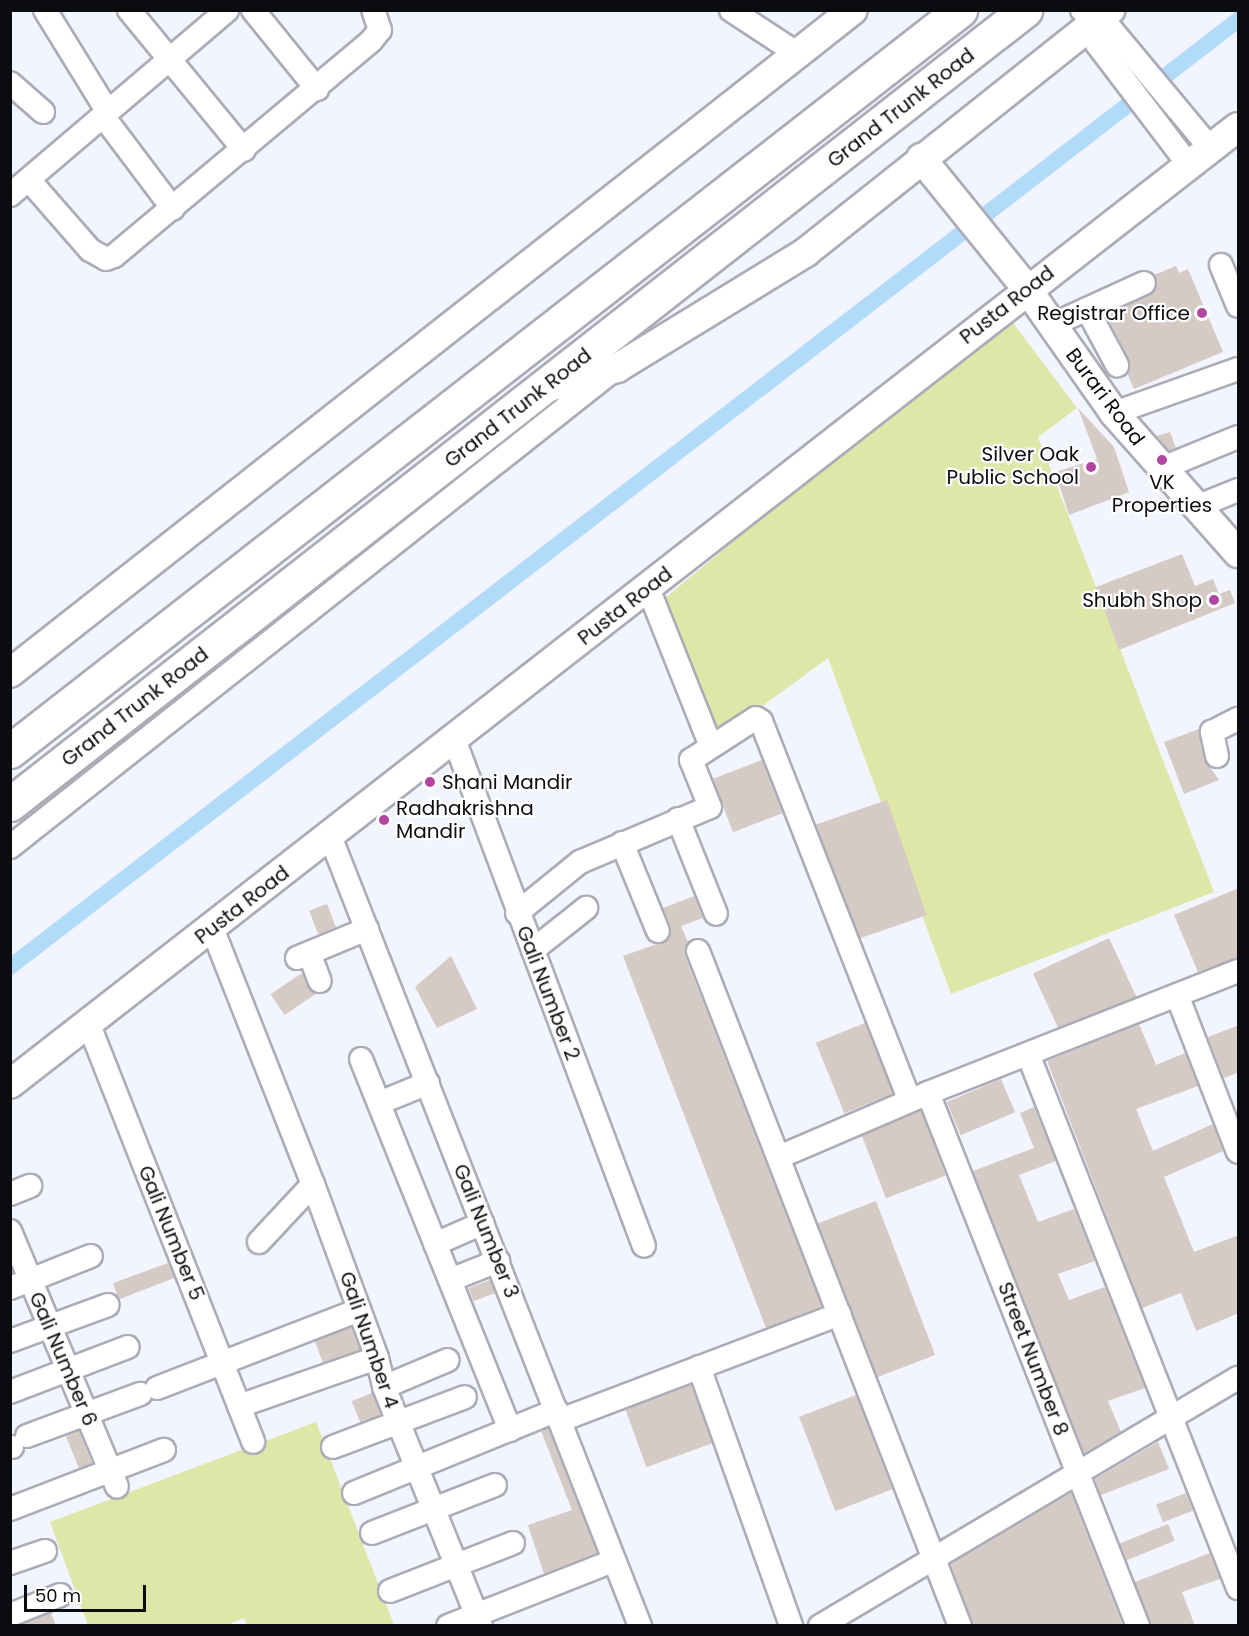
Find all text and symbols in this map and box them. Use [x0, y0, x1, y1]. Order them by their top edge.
street label: Grand Trunk Road [823, 43, 979, 173]
street label: Pusta Road [955, 261, 1059, 349]
place label: Registrar Office [1037, 301, 1190, 325]
marker: Registrar Office [1195, 306, 1209, 320]
street label: Grand Trunk Road [440, 343, 596, 473]
street label: Burari Road [1061, 344, 1149, 450]
place label: Silver Oak Public School [947, 443, 1079, 490]
marker: VK Properties [1155, 453, 1169, 467]
marker: Silver Oak Public School [1084, 460, 1098, 474]
place label: VK Properties [1112, 470, 1212, 517]
street label: Pusta Road [573, 562, 677, 650]
place label: Shubh Shop [1082, 588, 1202, 612]
marker: Shubh Shop [1207, 593, 1221, 607]
street label: Grand Trunk Road [57, 642, 213, 772]
place label: Shani Mandir [442, 770, 573, 794]
marker: Shani Mandir [423, 775, 437, 789]
place label: Radhakrishna Mandir [396, 796, 534, 843]
marker: Radhakrishna Mandir [377, 813, 391, 827]
street label: Pusta Road [190, 861, 294, 949]
street label: Gali Number 2 [511, 922, 585, 1064]
street label: Gali Number 3 [448, 1161, 524, 1301]
street label: Gali Number 5 [133, 1162, 209, 1304]
street label: Gali Number 4 [334, 1268, 404, 1412]
street label: Street Number 8 [993, 1279, 1073, 1439]
street label: Gali Number 6 [24, 1288, 102, 1430]
scale bar [27, 1573, 148, 1611]
text: 50 m [35, 1583, 81, 1608]

